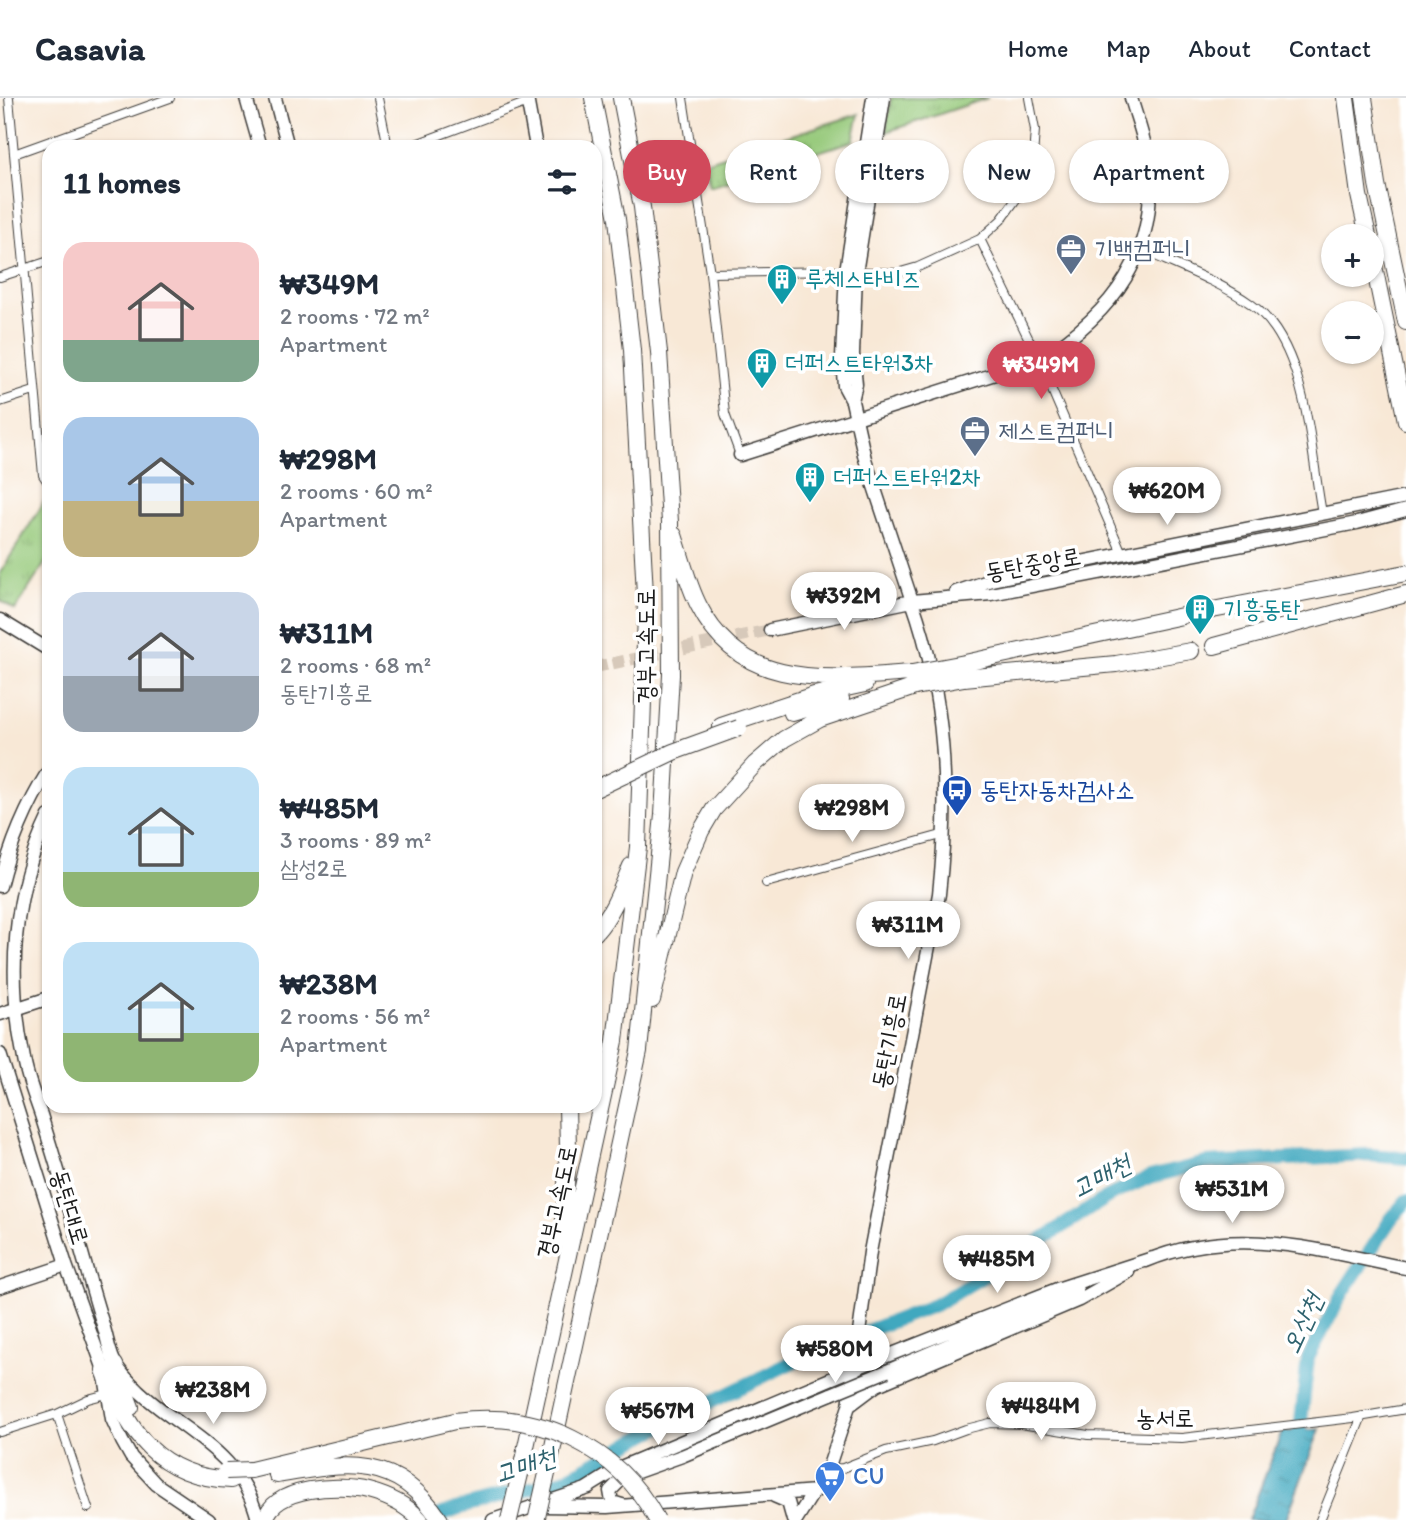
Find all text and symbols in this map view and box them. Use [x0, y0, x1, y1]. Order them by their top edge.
text: Casavia [35, 29, 145, 68]
text: Home [1008, 34, 1068, 63]
text: Map [1106, 34, 1150, 63]
text: About [1188, 34, 1251, 63]
text: Contact [1289, 34, 1371, 63]
chip: Buy [623, 140, 711, 203]
chip: Rent [725, 140, 821, 203]
chip: Filters [835, 140, 949, 203]
chip: New [963, 140, 1055, 203]
chip: Apartment [1069, 140, 1229, 203]
icon: filters [543, 163, 581, 201]
text: 11 homes [63, 164, 181, 201]
map controls [1321, 224, 1384, 364]
button: + [1321, 224, 1384, 287]
office icon: 기백컴퍼니 [1054, 232, 1088, 276]
place label: 기백컴퍼니 [1094, 234, 1191, 263]
building icon: 루체스타비즈 [765, 262, 799, 306]
place label: 루체스타비즈 [805, 264, 921, 293]
text: ₩349M [280, 265, 379, 302]
icon: home [119, 270, 203, 354]
button: − [1321, 301, 1384, 364]
text: 2 rooms · 72 m² [280, 302, 430, 330]
text: Apartment [280, 330, 387, 358]
pin: ₩349M [992, 342, 1090, 401]
building icon: 더퍼스트타워3차 [745, 346, 779, 390]
place label: 더퍼스트타워3차 [785, 348, 933, 377]
text: ₩349M [1003, 350, 1079, 378]
office icon: 제스트컴퍼니 [958, 414, 992, 458]
place label: 제스트컴퍼니 [998, 416, 1114, 445]
text: ₩298M [280, 440, 377, 477]
icon: home [119, 445, 203, 529]
building icon: 더퍼스트타워2차 [793, 460, 827, 504]
place label: 더퍼스트타워2차 [833, 462, 981, 491]
pin: ₩620M [1118, 468, 1216, 527]
text: ₩620M [1129, 476, 1205, 504]
text: 2 rooms · 60 m² [280, 477, 433, 505]
text: Apartment [280, 505, 387, 533]
street label: 동탄중앙로 [983, 541, 1083, 586]
pin: ₩392M [795, 573, 893, 632]
text: ₩392M [807, 581, 881, 609]
street label: 경부고속도로 [631, 588, 660, 704]
building icon: 기흥동탄 [1183, 592, 1217, 636]
place label: 기흥동탄 [1223, 594, 1300, 623]
text: ₩311M [280, 614, 373, 651]
icon: home [119, 620, 203, 704]
text: 2 rooms · 68 m² [280, 651, 431, 679]
text: 동탄기흥로 [280, 679, 373, 707]
bus stop icon: 동탄자동차검사소 [940, 773, 974, 817]
place label: 동탄자동차검사소 [980, 775, 1135, 804]
pin: ₩298M [803, 784, 901, 844]
text: ₩485M [280, 789, 379, 826]
text: ₩298M [815, 793, 889, 821]
icon: home [119, 795, 203, 879]
text: 3 rooms · 89 m² [280, 826, 431, 854]
text: 삼성2로 [280, 854, 348, 882]
pin: ₩311M [859, 902, 957, 961]
text: ₩311M [872, 910, 944, 938]
text: ₩238M [280, 965, 378, 1002]
icon: home [119, 970, 203, 1054]
street label: 동탄기흥로 [865, 991, 912, 1091]
text: 2 rooms · 56 m² [280, 1002, 431, 1030]
text: Apartment [280, 1030, 387, 1058]
street label: 경부고속도로 [530, 1142, 583, 1262]
water label: 고매천 [1066, 1146, 1139, 1205]
street label: 동탄대로 [45, 1166, 96, 1248]
pin: ₩531M [1183, 1166, 1281, 1225]
text: ₩531M [1195, 1174, 1269, 1202]
pin: ₩485M [948, 1236, 1046, 1295]
text: ₩485M [959, 1244, 1035, 1272]
water label: 오산천 [1274, 1285, 1331, 1358]
pin: ₩580M [786, 1326, 884, 1385]
text: ₩580M [797, 1334, 873, 1362]
pin: ₩238M [164, 1366, 262, 1426]
text: ₩238M [176, 1375, 250, 1403]
pin: ₩484M [992, 1382, 1090, 1442]
pin: ₩567M [609, 1388, 707, 1447]
text: ₩484M [1002, 1391, 1080, 1419]
text: ₩567M [621, 1396, 695, 1424]
street label: 농서로 [1136, 1403, 1194, 1432]
water label: 고매천 [490, 1439, 563, 1490]
supermarket icon: CU [813, 1459, 847, 1503]
place label: CU [853, 1461, 884, 1490]

